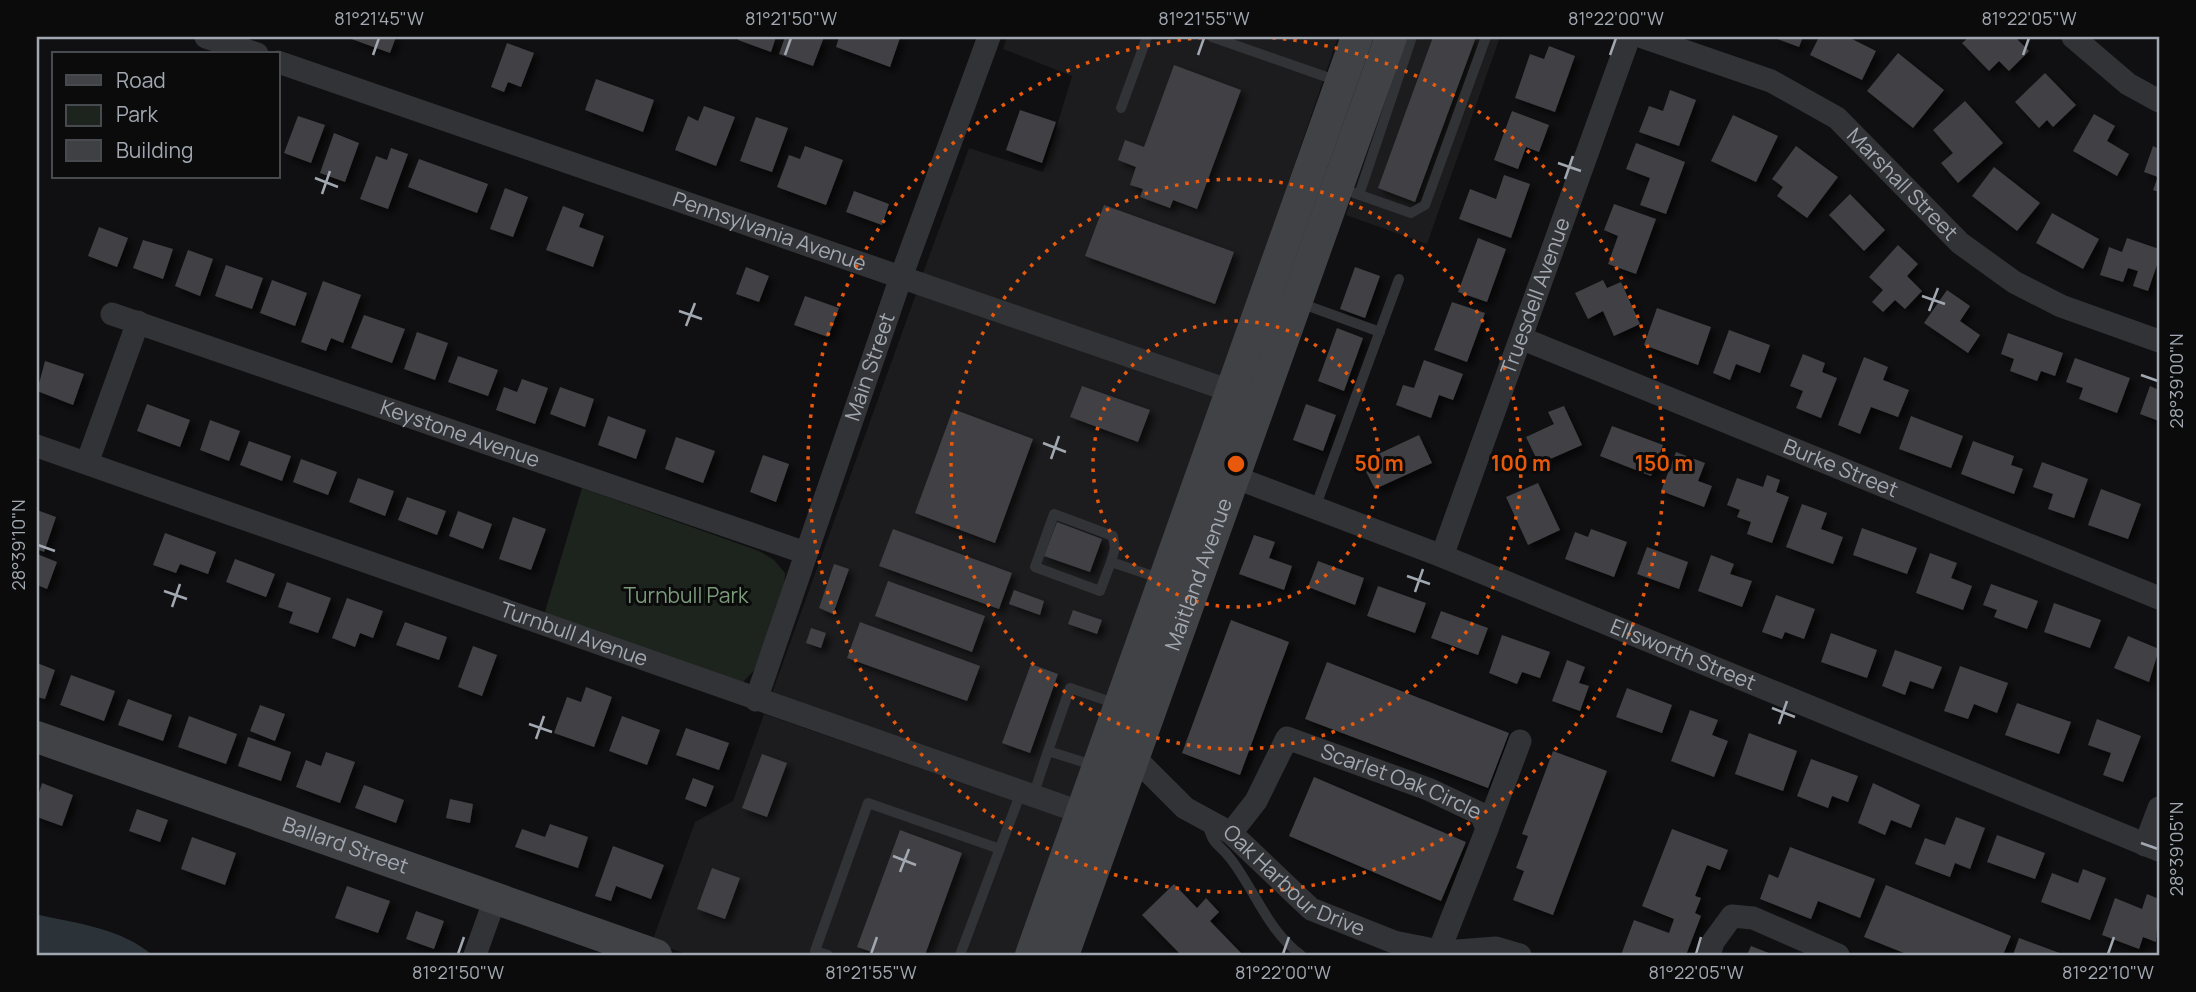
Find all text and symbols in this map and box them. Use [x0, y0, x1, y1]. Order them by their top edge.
text: 81°21'45"W [334, 6, 424, 30]
text: 81°21'50"W [745, 6, 837, 30]
text: 81°21'55"W [1158, 6, 1250, 30]
text: 81°22'00"W [1568, 6, 1664, 30]
text: 81°22'05"W [1981, 6, 2077, 30]
legend [52, 52, 280, 178]
text: Road [116, 66, 166, 94]
text: Park [116, 100, 158, 128]
street label: Marshall Street [1841, 121, 1965, 246]
text: Building [116, 136, 193, 164]
street label: Pennsylvania Avenue [669, 184, 870, 277]
street label: Truesdell Avenue [1493, 213, 1576, 379]
street label: Main Street [838, 309, 901, 425]
text: 28°39'00"N [2164, 333, 2188, 429]
street label: Keystone Avenue [377, 392, 544, 473]
street label: Burke Street [1780, 432, 1903, 503]
text: 50 m [1354, 449, 1404, 477]
text: 100 m [1491, 449, 1551, 477]
text: 150 m [1635, 449, 1693, 477]
centre of rings [1224, 452, 1248, 476]
street label: Maitland Avenue [1158, 494, 1238, 654]
text: 28°39'10"N [6, 499, 30, 591]
park label: Turnbull Park [624, 581, 749, 609]
street label: Turnbull Avenue [497, 595, 652, 672]
street label: Ellsworth Street [1606, 612, 1760, 696]
street label: Scarlet Oak Circle [1317, 736, 1487, 825]
text: 28°39'05"N [2164, 802, 2188, 896]
street label: Ballard Street [279, 810, 413, 880]
street label: Oak Harbour Drive [1218, 818, 1369, 942]
text: 81°21'50"W [412, 960, 504, 984]
text: 81°21'55"W [825, 960, 917, 984]
text: 81°22'00"W [1235, 960, 1331, 984]
text: 81°22'05"W [1648, 960, 1744, 984]
text: 81°22'10"W [2062, 960, 2154, 984]

